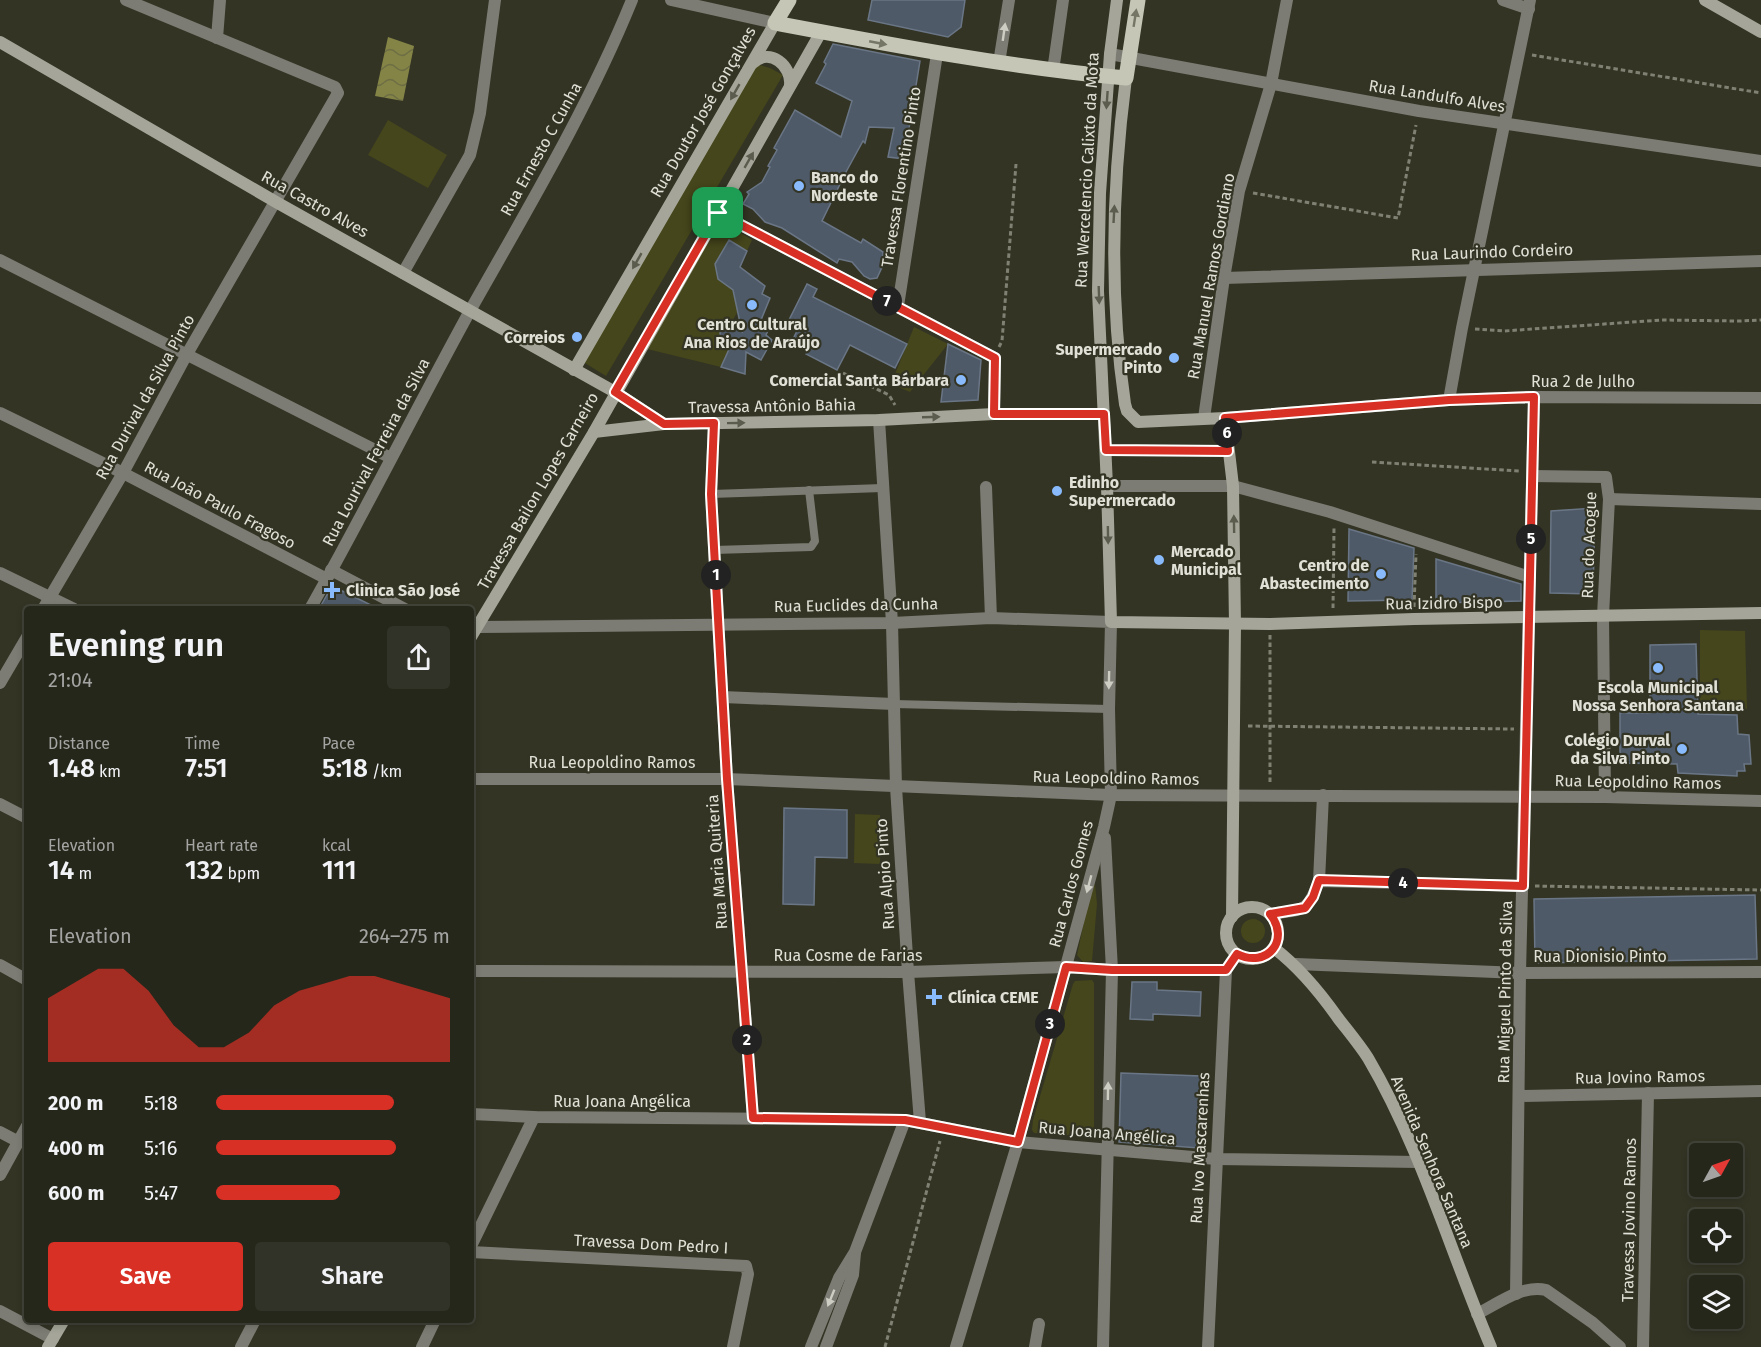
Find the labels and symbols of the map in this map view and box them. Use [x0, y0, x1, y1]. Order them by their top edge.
one-way arrow [1131, 9, 1140, 28]
one-way arrow [1000, 22, 1009, 41]
street label: Rua Doutor José Gonçalves [646, 23, 761, 201]
one-way arrow [869, 39, 888, 48]
street label: Rua Wercelencio Calixto da Mota [1071, 52, 1103, 288]
street label: Rua Landulfo Alves [1367, 76, 1507, 116]
street label: Rua Ernesto C Cunha [496, 79, 586, 219]
one-way arrow [730, 84, 741, 100]
street label: Travessa Florentino Pinto [877, 85, 925, 269]
one-way arrow [1102, 90, 1112, 109]
one-way arrow [744, 151, 754, 168]
street label: Rua Castro Alves [258, 167, 372, 241]
place label: Banco do Nordeste [811, 168, 878, 205]
street label: Rua Manuel Ramos Gordiano [1183, 171, 1239, 381]
marker: Banco do Nordeste [792, 179, 806, 193]
pin [692, 187, 743, 238]
one-way arrow [1110, 204, 1119, 223]
street label: Rua Laurindo Cordeiro [1410, 240, 1574, 264]
one-way arrow [632, 253, 643, 269]
one-way arrow [1094, 285, 1103, 304]
pin: 7 [872, 286, 902, 316]
marker: Centro Cultural Ana Rios de Araújo [745, 298, 759, 312]
street label: Rua Durival da Silva Pinto [92, 311, 198, 483]
place label: Centro Cultural Ana Rios de Araújo [683, 315, 820, 352]
place label: Correios [504, 328, 565, 347]
marker: Correios [570, 330, 584, 344]
place label: Supermercado Pinto [1055, 340, 1162, 377]
marker: Supermercado Pinto [1167, 351, 1181, 365]
street label: Rua Lourival Ferreira da Silva [318, 355, 434, 549]
place label: Comercial Santa Bárbara [770, 371, 949, 390]
street label: Rua 2 de Julho [1531, 372, 1635, 391]
marker: Comercial Santa Bárbara [954, 373, 968, 387]
street label: Travessa Bailon Lopes Carneiro [474, 389, 602, 593]
street label: Travessa Antônio Bahia [688, 395, 856, 417]
one-way arrow [922, 412, 941, 422]
one-way arrow [727, 418, 746, 427]
pin: 6 [1212, 418, 1242, 448]
street label: Rua João Paulo Fragoso [141, 457, 299, 553]
place label: Edinho Supermercado [1069, 473, 1176, 510]
marker: Edinho Supermercado [1050, 484, 1064, 498]
street label: Rua do Acogue [1578, 491, 1600, 599]
one-way arrow [1229, 515, 1238, 534]
pin: 5 [1516, 524, 1546, 554]
one-way arrow [1104, 526, 1113, 545]
place label: Mercado Municipal [1171, 542, 1242, 579]
marker: Mercado Municipal [1152, 553, 1166, 567]
place label: Centro de Abastecimento [1259, 556, 1369, 593]
pin: 1 [701, 560, 731, 590]
marker: Centro de Abastecimento [1374, 567, 1388, 581]
marker: Clinica São José [323, 581, 341, 599]
place label: Clinica São José [346, 581, 460, 600]
street label: Rua Izidro Bispo [1385, 592, 1503, 614]
street label: Rua Euclides da Cunha [774, 594, 938, 616]
marker: Escola Municipal Nossa Senhora Santana [1651, 661, 1665, 675]
one-way arrow [1105, 671, 1114, 690]
place label: Escola Municipal Nossa Senhora Santana [1572, 678, 1744, 715]
place label: Colégio Durval da Silva Pinto [1565, 731, 1670, 768]
marker: Colégio Durval da Silva Pinto [1675, 742, 1689, 756]
street label: Rua Leopoldino Ramos [529, 753, 695, 772]
street label: Rua Leopoldino Ramos [1032, 767, 1200, 789]
street label: Rua Leopoldino Ramos [1554, 771, 1722, 793]
street label: Rua Maria Quiteria [703, 794, 731, 930]
street label: Rua Alpio Pinto [872, 818, 898, 930]
street label: Rua Carlos Gomes [1045, 818, 1097, 950]
pin: 4 [1388, 868, 1418, 898]
one-way arrow [1084, 875, 1093, 893]
street label: Rua Miguel Pinto da Silva [1494, 900, 1516, 1084]
street label: Rua Cosme de Farias [774, 946, 922, 965]
street label: Rua Dionisio Pinto [1533, 947, 1667, 966]
marker: Clínica CEME [925, 988, 943, 1006]
place label: Clínica CEME [948, 988, 1039, 1007]
pin: 3 [1035, 1009, 1065, 1039]
pin: 2 [732, 1025, 762, 1055]
street label: Rua Jovino Ramos [1575, 1066, 1705, 1088]
street label: Rua Ivo Mascarenhas [1187, 1072, 1213, 1224]
street label: Avenida Senhora Santana [1387, 1073, 1477, 1251]
one-way arrow [1104, 1082, 1113, 1101]
street label: Rua Joana Angélica [553, 1092, 691, 1111]
street label: Rua Joana Angélica [1038, 1118, 1176, 1148]
street label: Travessa Jovino Ramos [1618, 1138, 1640, 1302]
north arrow [1689, 1143, 1743, 1197]
street label: Travessa Dom Pedro I [573, 1230, 729, 1258]
one-way arrow [826, 1290, 836, 1308]

